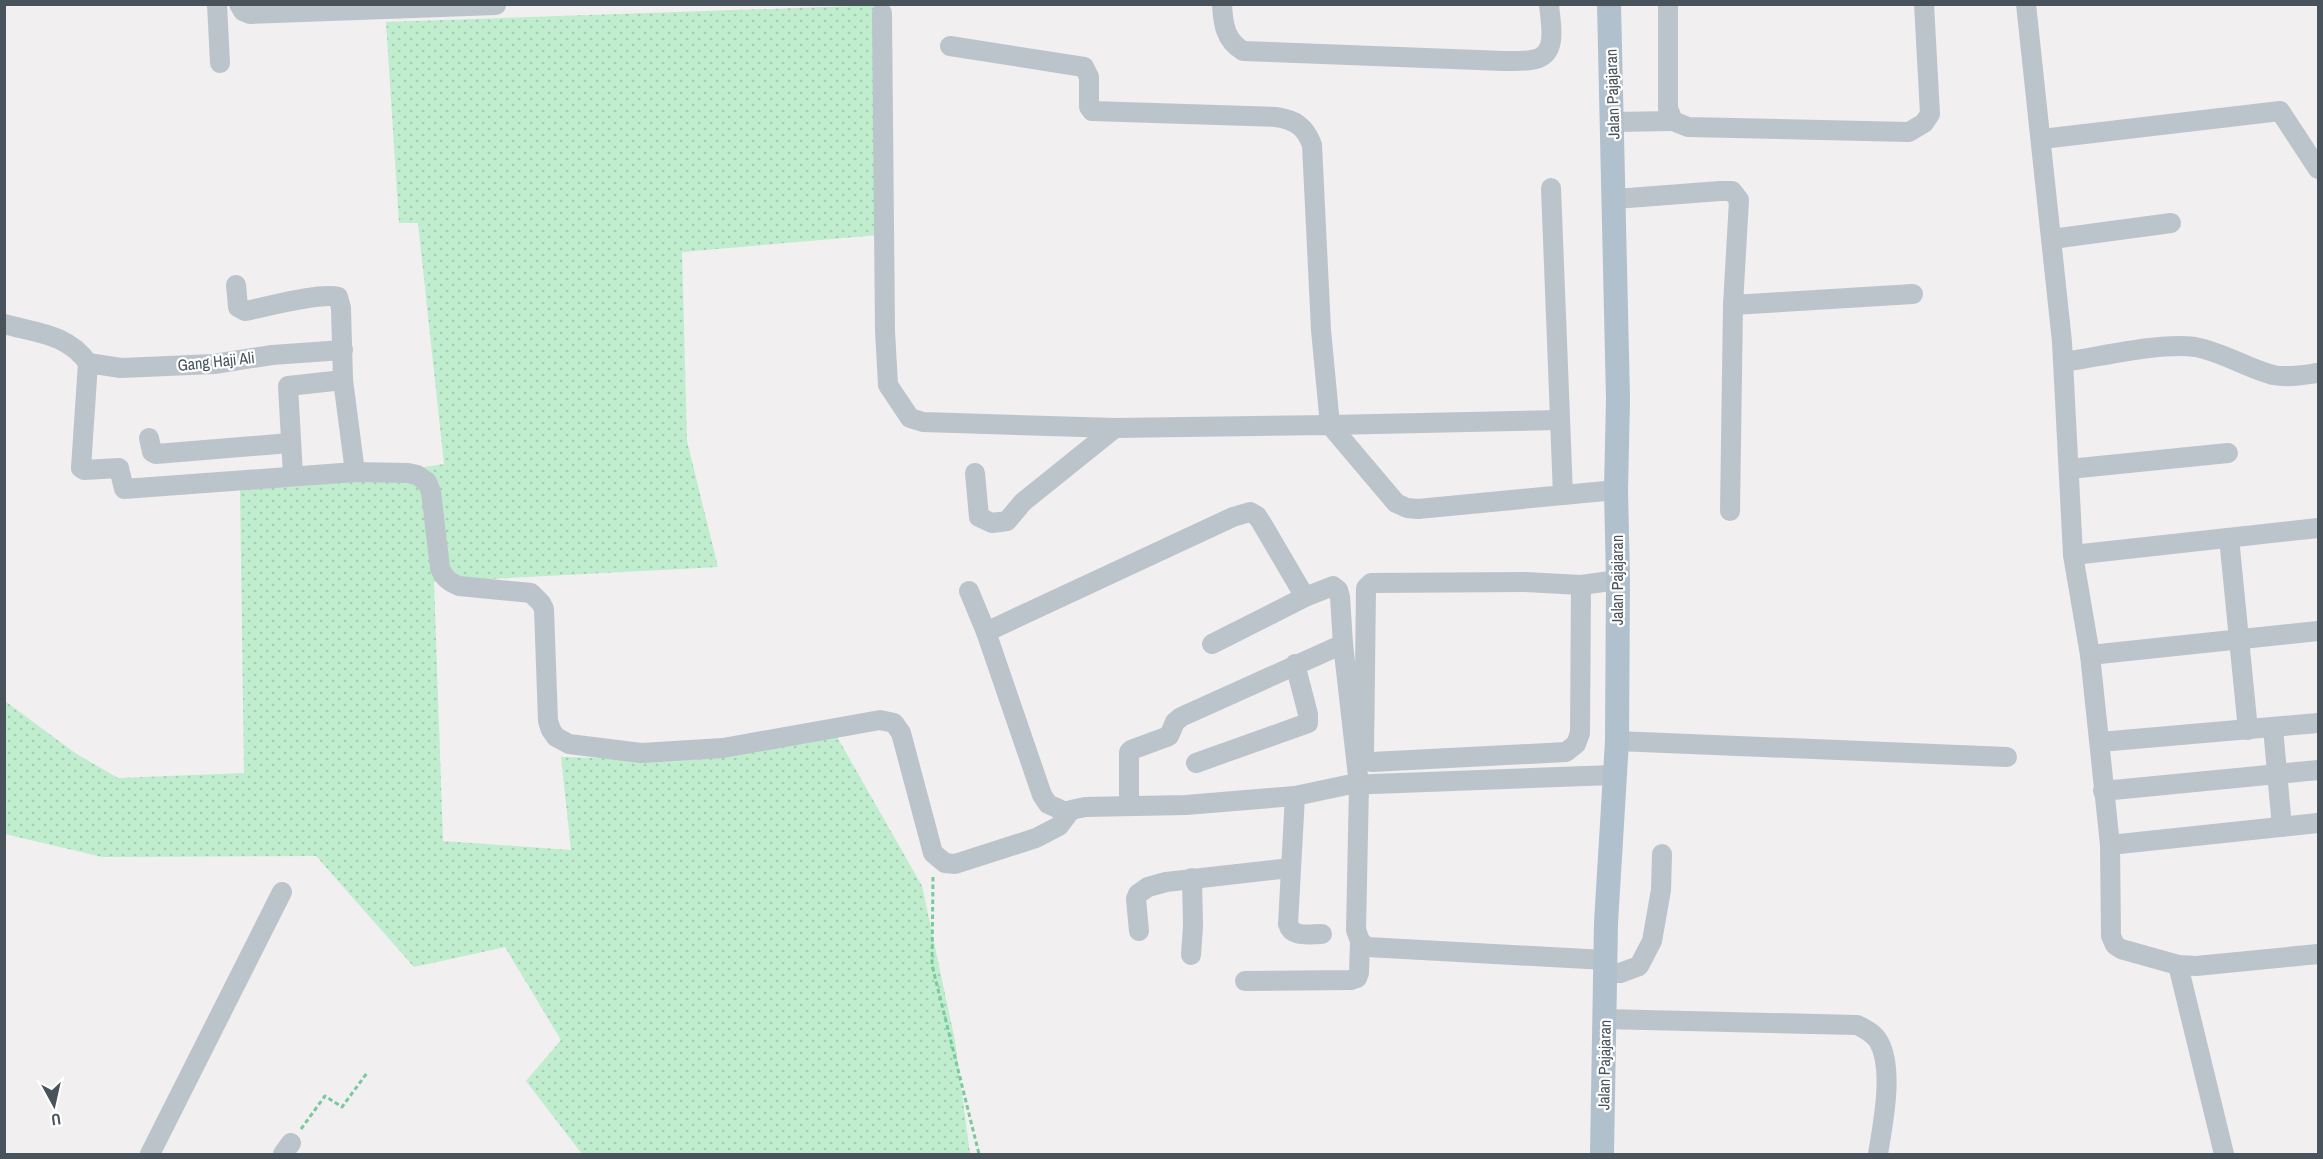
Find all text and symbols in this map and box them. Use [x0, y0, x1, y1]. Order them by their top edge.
street label: Jalan Pajajaran [1599, 48, 1625, 140]
street label: Gang Haji Ali [176, 346, 256, 376]
street label: Jalan Pajajaran [1606, 535, 1628, 625]
street label: Jalan Pajajaran [1592, 1020, 1616, 1110]
north arrow [24, 1075, 84, 1135]
text: U [50, 1108, 62, 1131]

